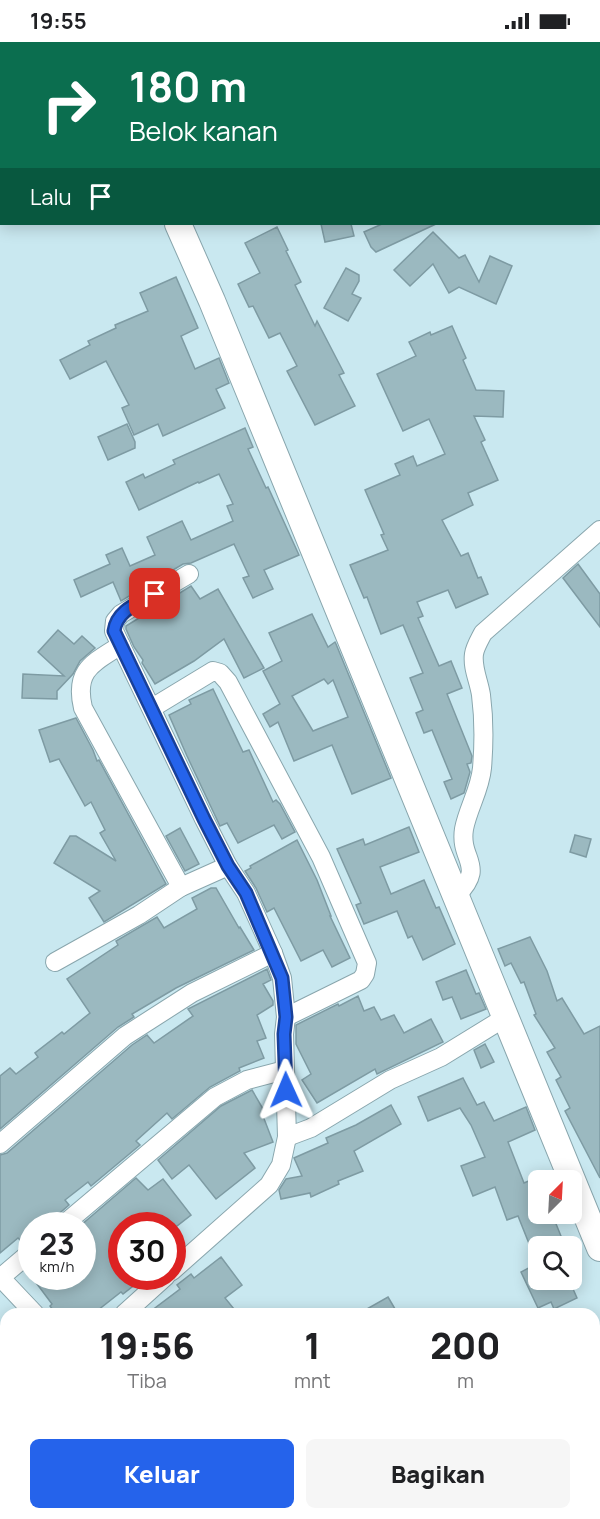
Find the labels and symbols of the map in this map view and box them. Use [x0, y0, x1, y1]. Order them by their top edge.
pin [129, 568, 180, 619]
position arrow [254, 1058, 318, 1122]
north arrow [528, 1170, 582, 1224]
speed limit sign: 30 [108, 1212, 186, 1290]

